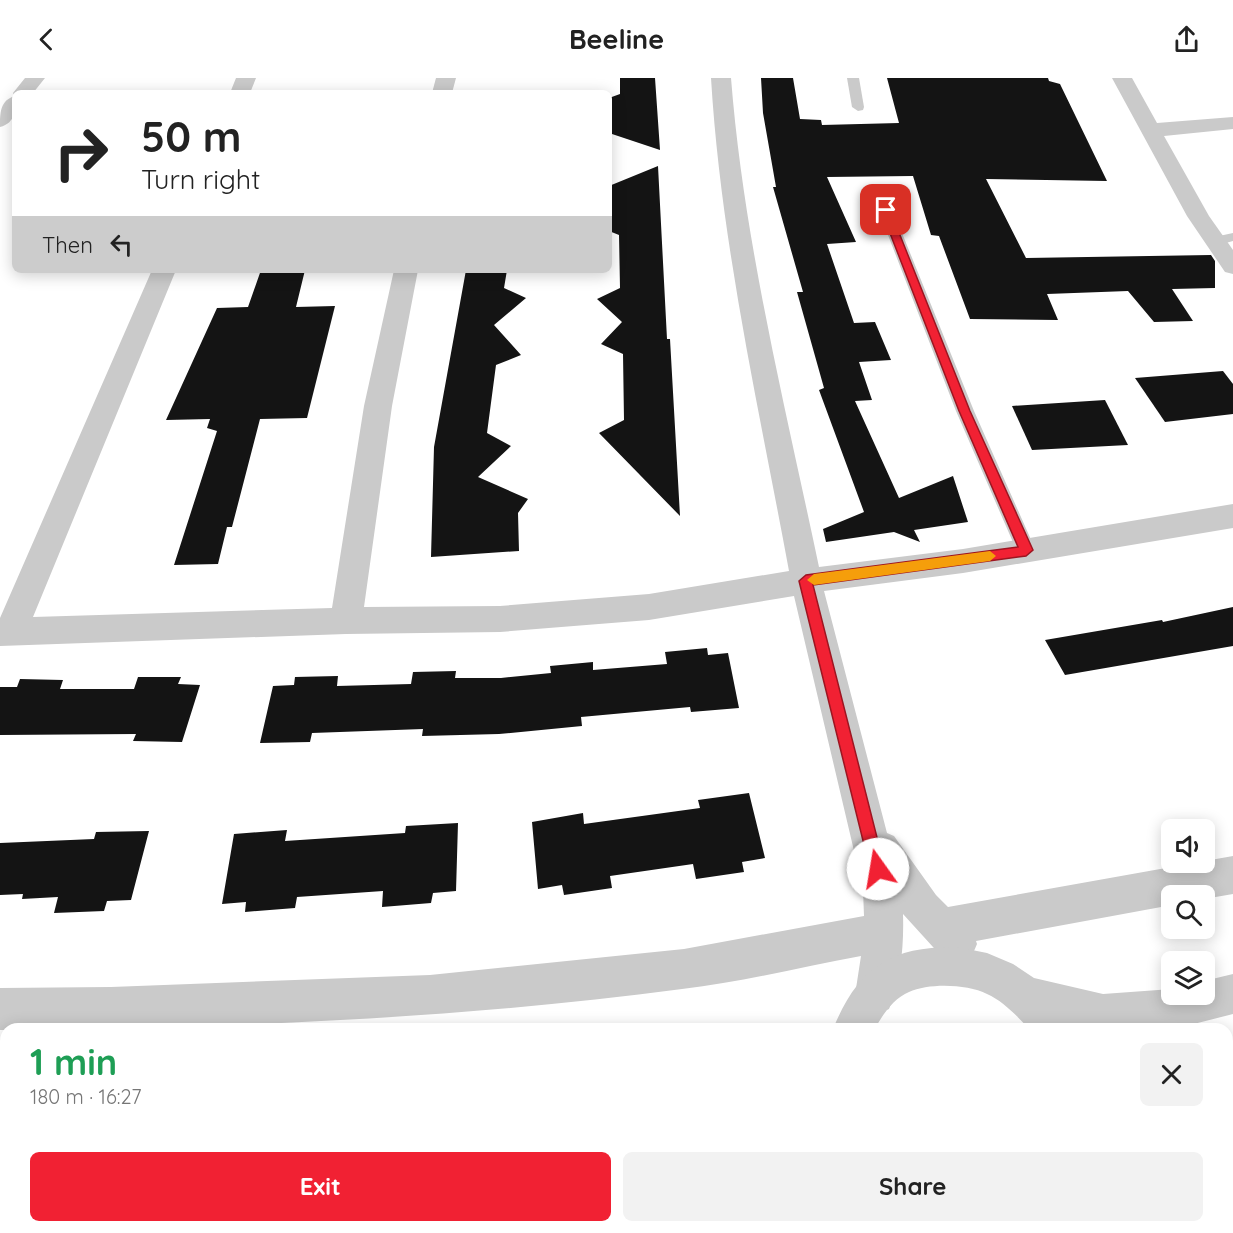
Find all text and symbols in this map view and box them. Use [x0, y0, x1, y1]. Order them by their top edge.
text: Beeline [569, 22, 664, 56]
icon: back [30, 23, 63, 56]
icon: share [1170, 23, 1203, 56]
text: 50 m [141, 110, 241, 163]
icon: right [42, 114, 120, 192]
text: Turn right [141, 162, 260, 196]
pin [860, 184, 911, 235]
icon: arrive [869, 193, 902, 226]
icon: left [105, 228, 138, 261]
text: Then [42, 231, 93, 259]
map controls [1161, 819, 1215, 1005]
button: sound [1161, 819, 1215, 873]
position arrow [846, 837, 910, 901]
button: search [1161, 885, 1215, 939]
button: layers [1161, 951, 1215, 1005]
text: 1 min [30, 1039, 117, 1084]
button: close [1140, 1043, 1203, 1106]
text: 180 m · 16:27 [30, 1084, 142, 1109]
button: Exit [30, 1152, 611, 1221]
button: Share [623, 1152, 1203, 1221]

